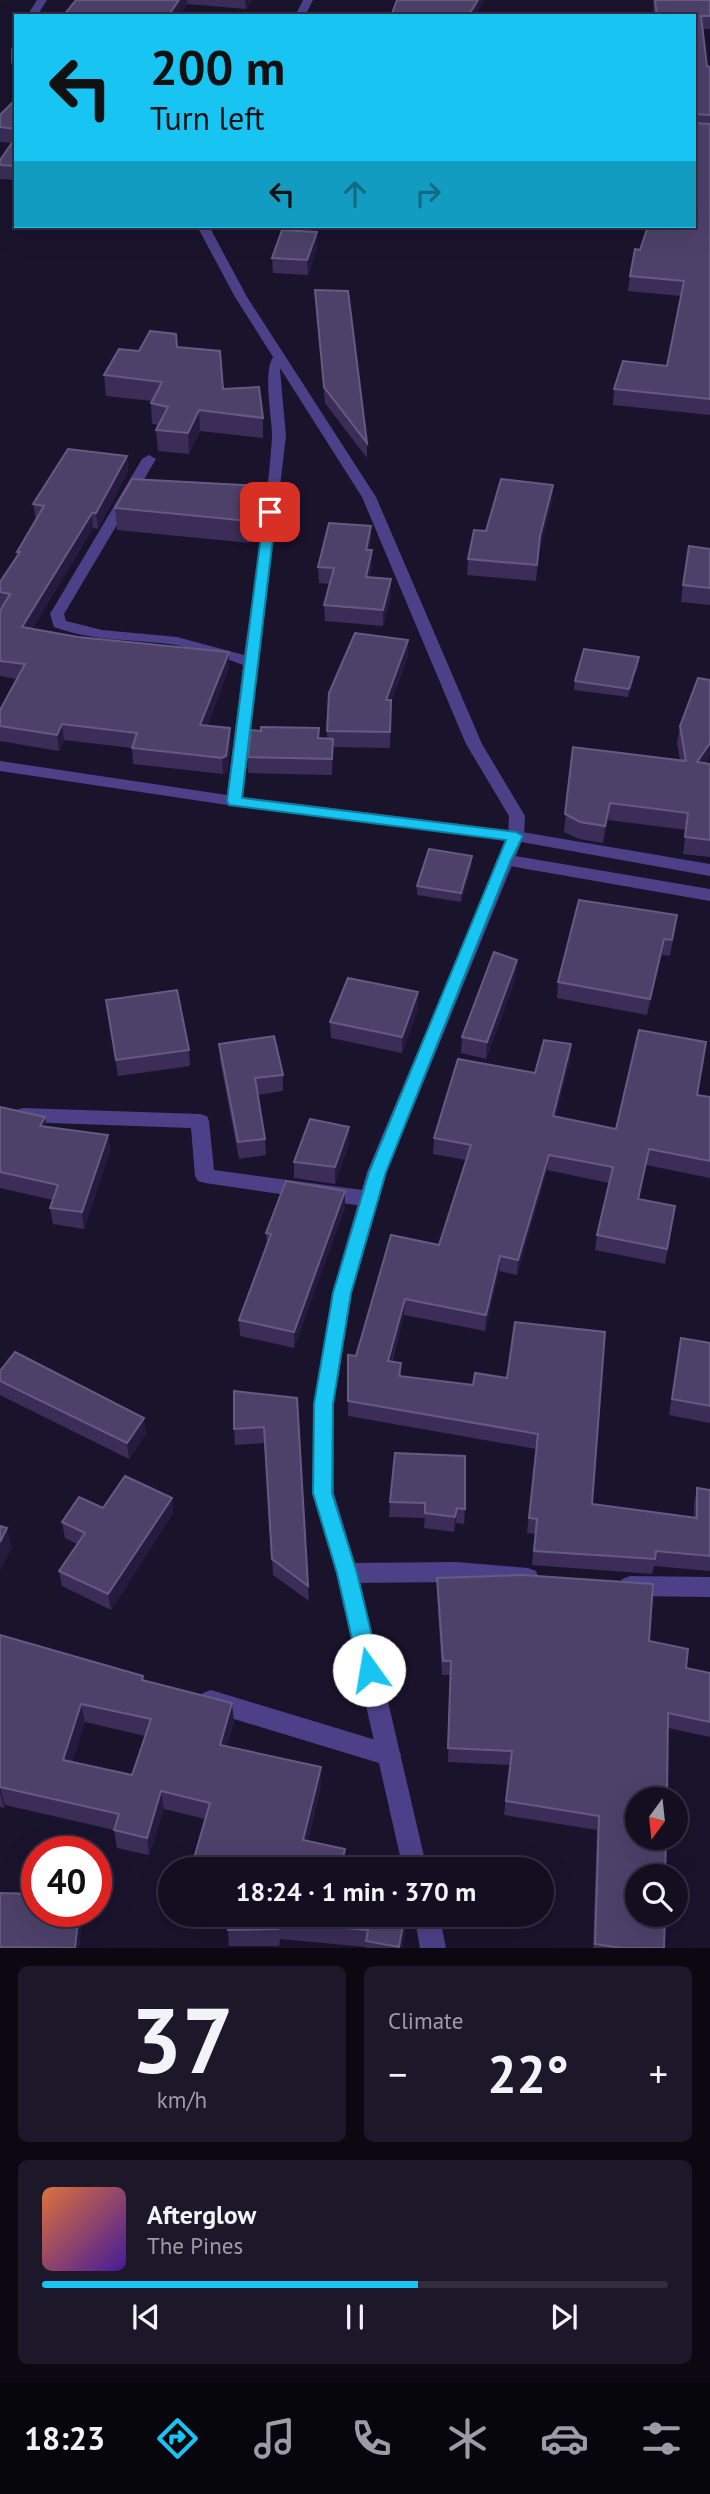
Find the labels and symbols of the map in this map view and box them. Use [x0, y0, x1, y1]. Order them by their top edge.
pin [240, 482, 300, 542]
position arrow [332, 1633, 406, 1707]
north arrow [625, 1787, 688, 1850]
speed limit sign: 40 [21, 1836, 112, 1927]

